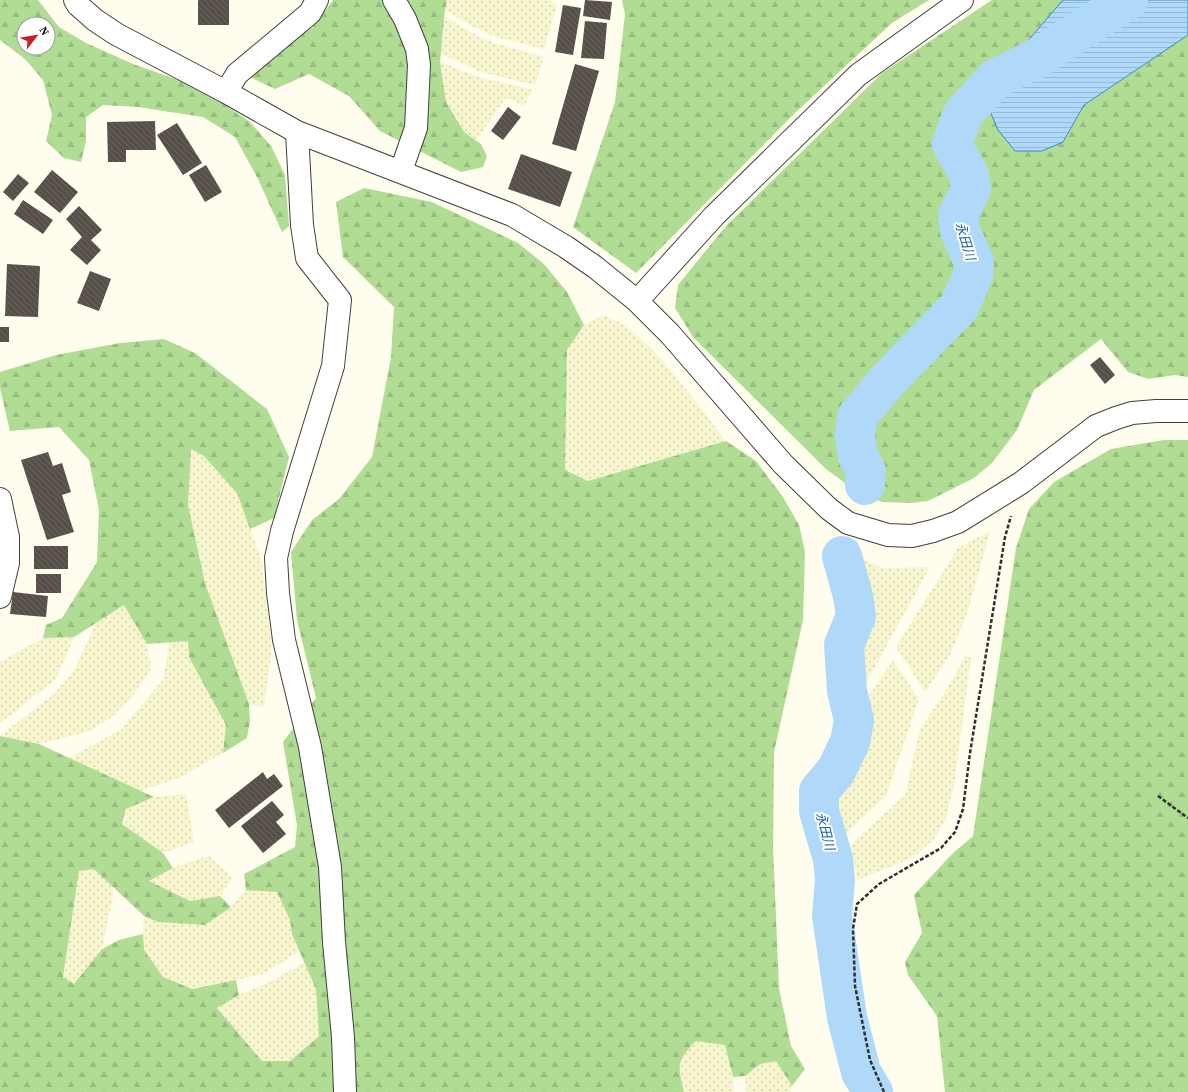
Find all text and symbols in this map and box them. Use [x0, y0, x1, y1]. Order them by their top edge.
north arrow [16, 16, 56, 56]
text: N [36, 24, 53, 38]
water label: 永田川 [952, 220, 980, 264]
water label: 永田川 [812, 810, 839, 854]

